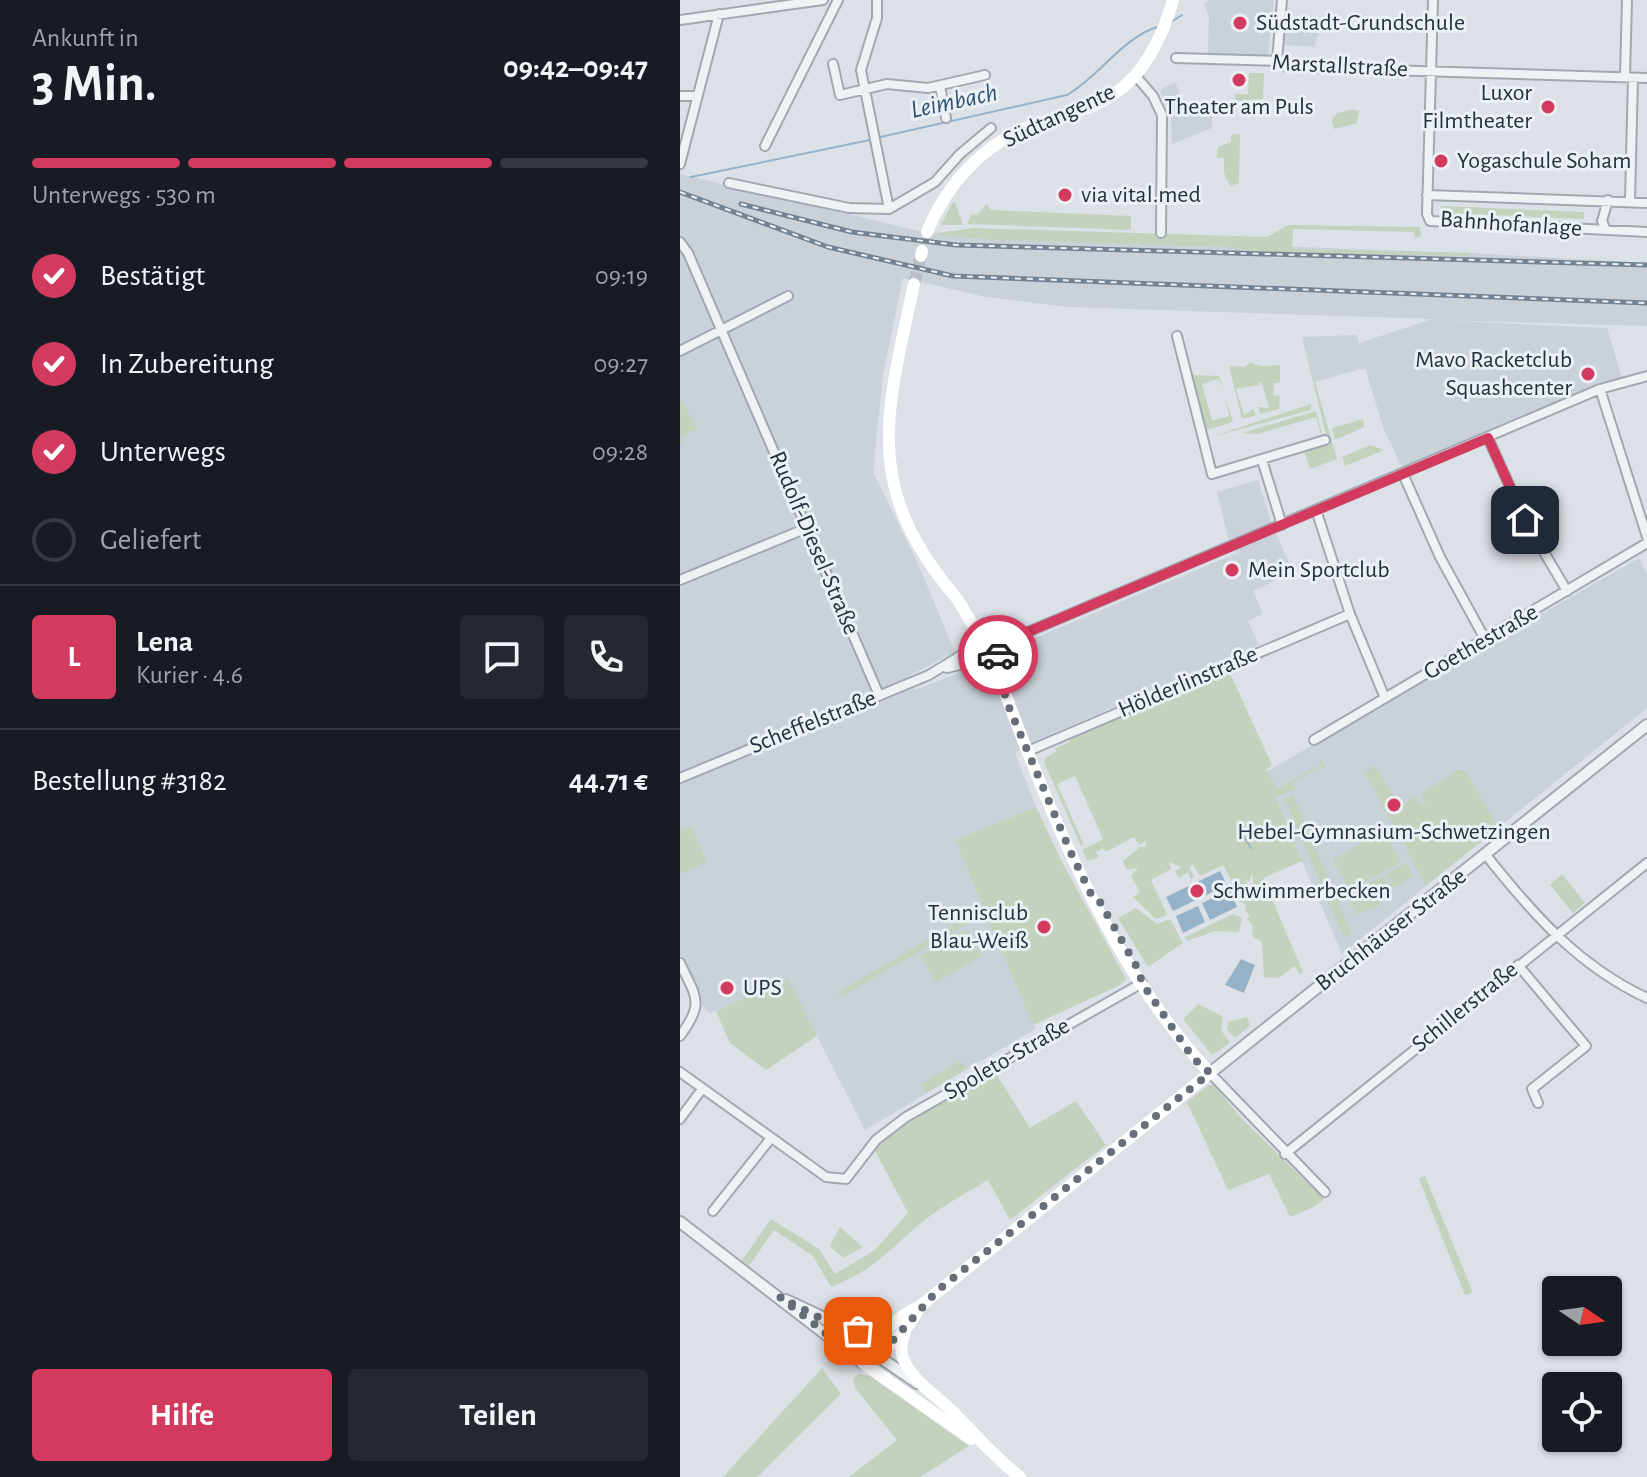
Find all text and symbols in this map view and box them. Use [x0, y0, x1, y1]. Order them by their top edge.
place label: Südstadt-Grundschule [1256, 11, 1465, 35]
marker: Südstadt-Grundschule [1231, 14, 1249, 32]
text: Ankunft in [32, 25, 139, 51]
street label: Marstallstraße [1271, 50, 1409, 82]
text: 09:42–09:47 [503, 53, 648, 83]
text: 3 Min. [32, 58, 157, 110]
marker: Theater am Puls [1230, 71, 1248, 89]
water label: Leimbach [908, 79, 1000, 123]
street label: Südtangente [999, 80, 1119, 152]
place label: Luxor Filmtheater [1422, 81, 1532, 133]
place label: Theater am Puls [1164, 95, 1314, 119]
marker: Luxor Filmtheater [1539, 98, 1557, 116]
place label: Yogaschule Soham [1457, 149, 1631, 173]
marker: Yogaschule Soham [1432, 152, 1450, 170]
text: Unterwegs · 530 m [32, 182, 216, 208]
place label: via vital.med [1081, 183, 1201, 207]
marker: via vital.med [1056, 186, 1074, 204]
street label: Bahnhofanlage [1439, 207, 1583, 241]
icon: check [32, 254, 76, 298]
text: Bestätigt [100, 261, 205, 291]
text: 09:19 [595, 263, 648, 289]
icon: check [32, 342, 76, 386]
place label: Mavo Racketclub Squashcenter [1415, 348, 1572, 400]
text: In Zubereitung [100, 349, 274, 379]
text: 09:27 [593, 351, 648, 377]
marker: Mavo Racketclub Squashcenter [1579, 365, 1597, 383]
icon: check [32, 430, 76, 474]
text: Unterwegs [100, 437, 226, 467]
text: 09:28 [592, 439, 648, 465]
street label: Rudolf-Diesel-Straße [765, 448, 863, 638]
pin [1491, 486, 1559, 554]
icon: home [1503, 498, 1547, 542]
text: Geliefert [100, 525, 201, 555]
place label: Mein Sportclub [1248, 558, 1390, 582]
marker: Mein Sportclub [1223, 561, 1241, 579]
street label: Goethestraße [1420, 600, 1542, 684]
button: chat [460, 615, 544, 699]
button: phone [564, 615, 648, 699]
courier [958, 615, 1038, 695]
text: Lena [136, 627, 193, 657]
icon: car [976, 633, 1020, 677]
text: L [68, 642, 81, 672]
street label: Hölderlinstraße [1115, 642, 1261, 722]
text: Kurier · 4.6 [136, 662, 243, 688]
street label: Scheffelstraße [746, 686, 880, 758]
text: Bestellung #3182 [32, 766, 227, 796]
text: 44.71 € [569, 766, 648, 796]
marker: Hebel-Gymnasium-Schwetzingen [1385, 796, 1403, 814]
place label: Hebel-Gymnasium-Schwetzingen [1237, 820, 1551, 844]
street label: Bruchhäuser Straße [1311, 864, 1471, 996]
place label: Schwimmerbecken [1213, 879, 1391, 903]
marker: Schwimmerbecken [1188, 882, 1206, 900]
place label: Tennisclub Blau-Weiß [928, 901, 1028, 953]
marker: Tennisclub Blau-Weiß [1035, 918, 1053, 936]
street label: Schillerstraße [1407, 957, 1523, 1057]
place label: UPS [743, 976, 782, 1000]
marker: UPS [718, 979, 736, 997]
street label: Spoleto-Straße [940, 1013, 1074, 1105]
north arrow [1542, 1276, 1622, 1356]
map controls [1542, 1276, 1622, 1452]
pin [824, 1297, 892, 1365]
icon: bag [836, 1309, 880, 1353]
button: Hilfe [32, 1369, 332, 1461]
button: Teilen [348, 1369, 648, 1461]
button: locate [1542, 1372, 1622, 1452]

